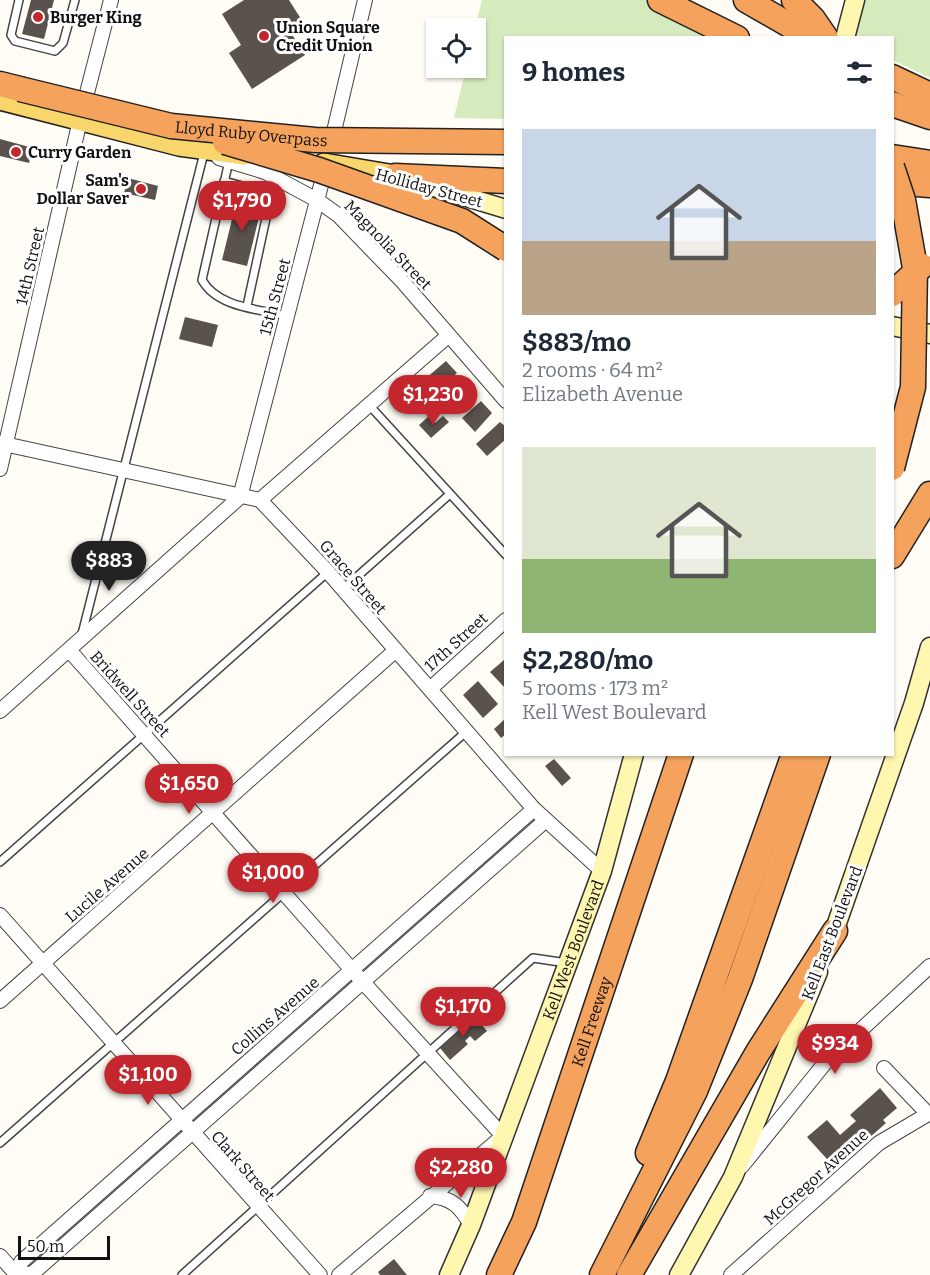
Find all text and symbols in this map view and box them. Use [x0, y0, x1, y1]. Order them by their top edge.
place label: Burger King [50, 8, 142, 27]
marker: Burger King [31, 10, 45, 24]
place label: Union Square Credit Union [276, 18, 380, 55]
map controls [426, 18, 486, 78]
button: locate [426, 18, 486, 78]
marker: Union Square Credit Union [257, 29, 271, 43]
icon: filters [843, 56, 876, 89]
text: 9 homes [522, 57, 625, 88]
street label: Lloyd Ruby Overpass [174, 117, 327, 150]
place label: Curry Garden [28, 143, 132, 162]
marker: Curry Garden [9, 145, 23, 159]
street label: Holliday Street [373, 165, 485, 211]
icon: home [645, 168, 753, 276]
place label: Sam's Dollar Saver [37, 171, 129, 208]
pin: $1,790 [193, 181, 291, 232]
marker: Sam's Dollar Saver [134, 182, 148, 196]
text: $1,790 [212, 188, 272, 212]
street label: Magnolia Street [340, 196, 436, 294]
street label: 14th Street [12, 225, 48, 307]
street label: 15th Street [256, 256, 294, 338]
text: $883/mo [522, 327, 631, 358]
text: 2 rooms · 64 m² [522, 358, 663, 382]
pin: $1,230 [384, 375, 482, 426]
text: $1,230 [402, 382, 464, 406]
text: Elizabeth Avenue [522, 382, 683, 406]
icon: home [645, 486, 753, 594]
street label: Grace Street [316, 536, 391, 618]
pin: $883 [73, 541, 145, 592]
text: $883 [85, 548, 133, 572]
street label: 17th Street [421, 609, 492, 675]
text: $2,280/mo [522, 645, 653, 676]
street label: Bridwell Street [86, 647, 174, 741]
text: 5 rooms · 173 m² [522, 676, 668, 700]
text: Kell West Boulevard [522, 700, 707, 724]
pin: $1,650 [140, 764, 238, 815]
text: $1,650 [159, 771, 219, 795]
street label: Lucile Avenue [61, 844, 153, 926]
pin: $1,000 [224, 853, 322, 904]
text: $1,000 [242, 860, 304, 884]
street label: Kell East Boulevard [798, 863, 867, 1003]
street label: Kell West Boulevard [538, 877, 608, 1023]
street label: Collins Avenue [227, 973, 323, 1059]
street label: Kell Freeway [567, 974, 615, 1069]
pin: $1,170 [414, 987, 512, 1038]
text: $1,170 [435, 994, 491, 1018]
pin: $934 [799, 1024, 871, 1075]
text: $934 [811, 1031, 859, 1055]
pin: $1,100 [99, 1055, 197, 1106]
text: $1,100 [118, 1062, 178, 1086]
street label: McGregor Avenue [760, 1125, 872, 1229]
street label: Clark Street [207, 1127, 279, 1205]
pin: $2,280 [412, 1148, 510, 1199]
text: $2,280 [429, 1155, 493, 1179]
scale bar [18, 1233, 110, 1260]
text: 50 m [27, 1237, 64, 1256]

